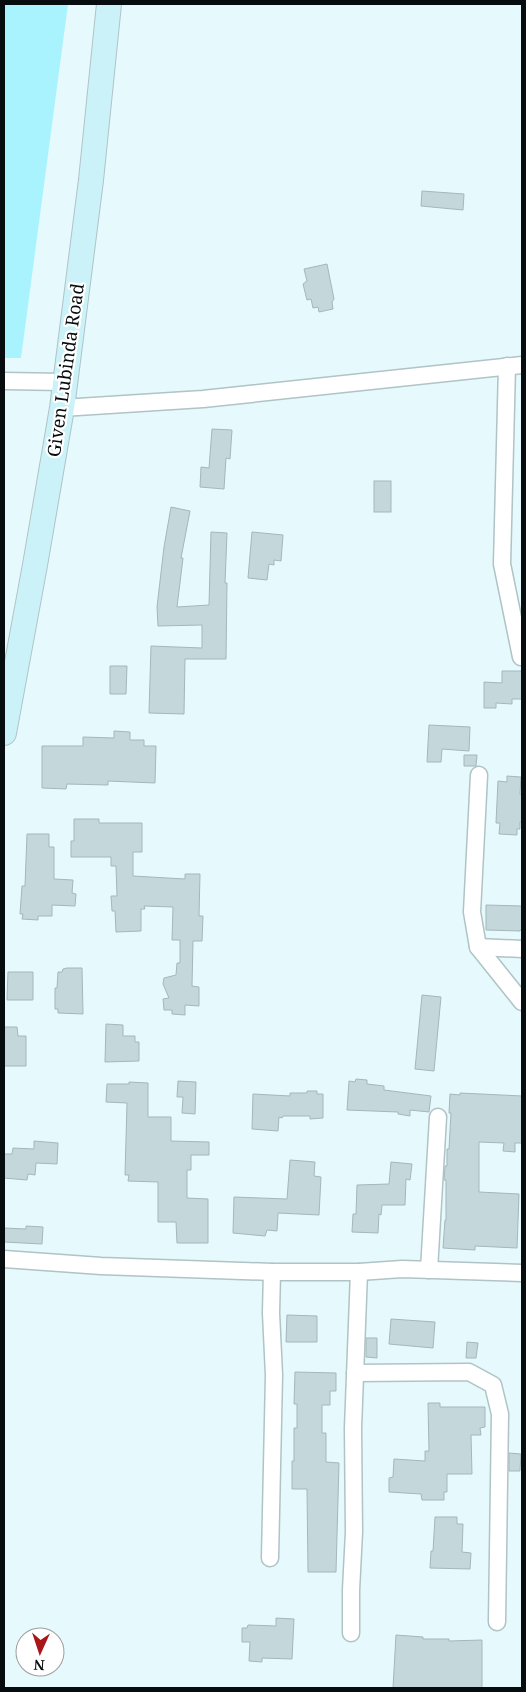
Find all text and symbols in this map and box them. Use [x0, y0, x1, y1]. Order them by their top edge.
street label: Given Lubinda Road [41, 282, 89, 458]
north arrow [15, 1627, 65, 1677]
text: N [33, 1656, 45, 1675]

